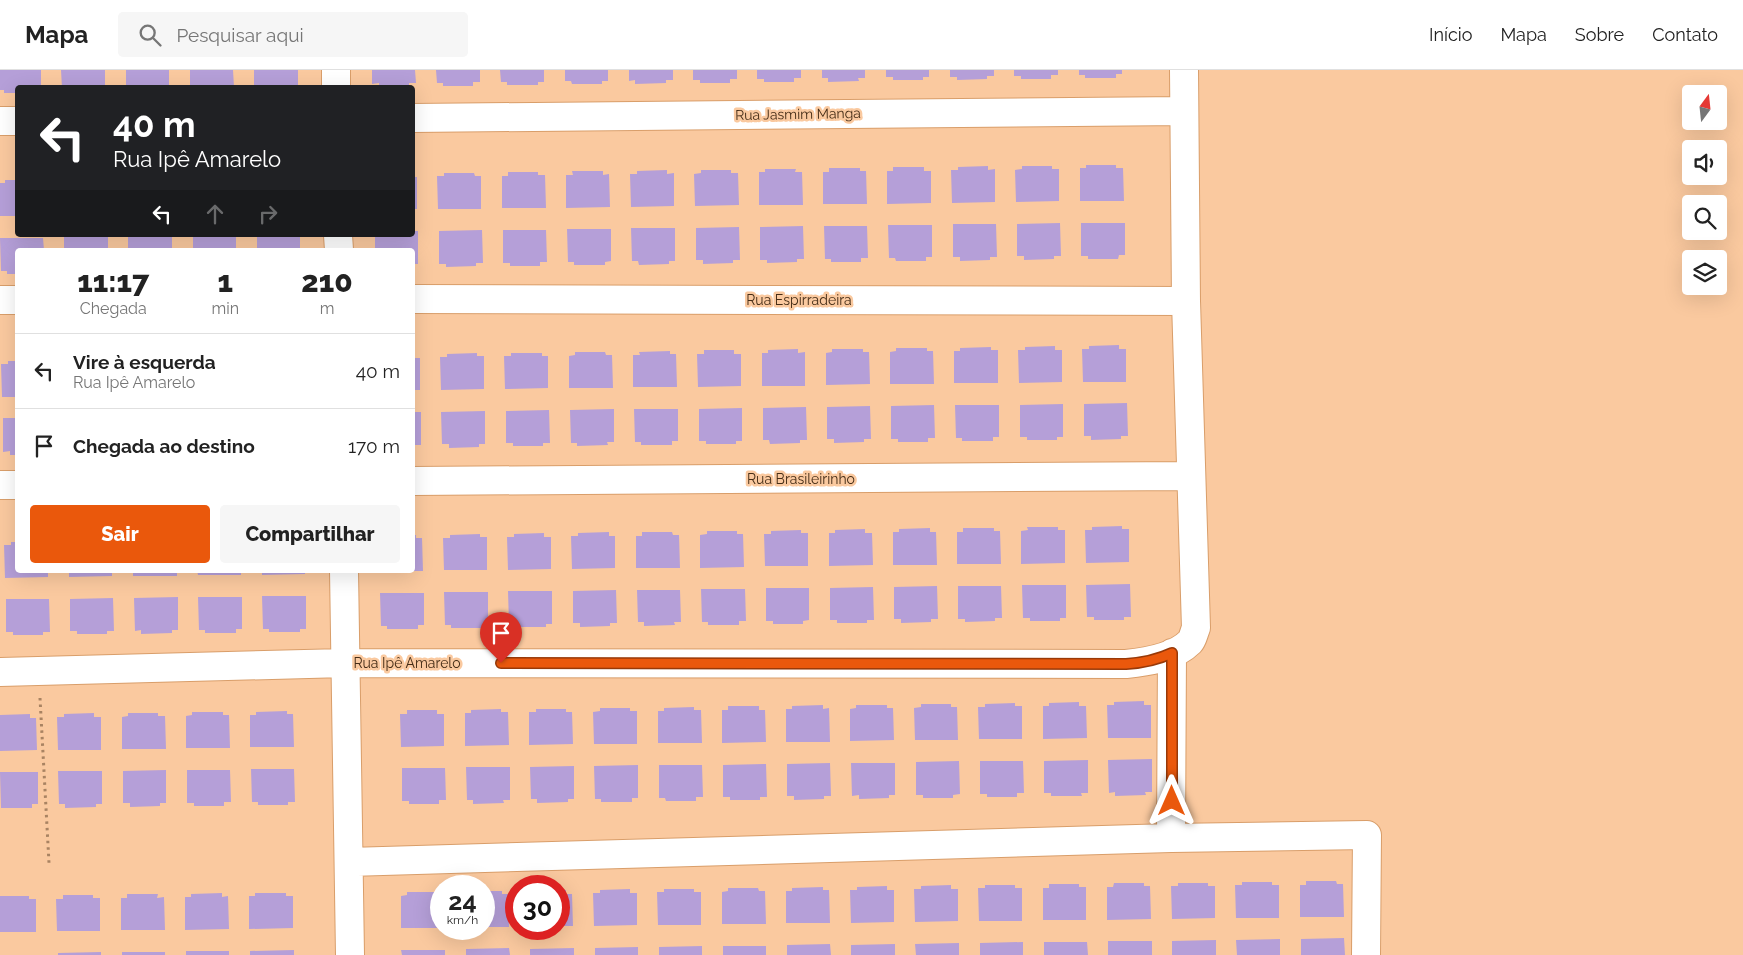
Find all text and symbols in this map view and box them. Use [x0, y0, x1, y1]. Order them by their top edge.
search box [118, 12, 468, 57]
text: Mapa [25, 20, 88, 49]
icon: search [136, 21, 164, 49]
text: Pesquisar aqui [176, 24, 304, 46]
text: Início [1429, 24, 1472, 45]
text: Mapa [1500, 24, 1547, 45]
text: Sobre [1575, 24, 1624, 45]
text: Contato [1652, 24, 1718, 45]
north arrow [1682, 85, 1728, 130]
map controls [1682, 85, 1727, 295]
text: 40 m [113, 104, 195, 145]
icon: left [30, 105, 95, 170]
street label: Rua Jasmim Manga [735, 105, 861, 123]
button: sound [1682, 140, 1727, 185]
text: Rua Ipê Amarelo [113, 146, 281, 172]
button: search [1682, 195, 1727, 240]
icon: left [148, 200, 176, 228]
icon: ahead [201, 200, 229, 228]
icon: right [254, 200, 282, 228]
button: layers [1682, 250, 1727, 295]
text: 11:17 [77, 264, 149, 299]
text: 1 [218, 264, 233, 299]
text: 210 [301, 264, 353, 299]
street label: Rua Espirradeira [746, 292, 852, 308]
text: Chegada [80, 299, 147, 318]
text: min [212, 299, 239, 318]
text: m [320, 299, 334, 318]
text: Vire à esquerda [73, 351, 216, 373]
icon: left [30, 357, 58, 385]
text: 40 m [356, 360, 400, 382]
text: Rua Ipê Amarelo [73, 373, 195, 392]
icon: arrive [30, 432, 58, 460]
text: Chegada ao destino [73, 435, 255, 457]
text: 170 m [348, 435, 400, 457]
street label: Rua Brasileirinho [747, 471, 855, 487]
button: Sair [30, 505, 210, 563]
button: Compartilhar [220, 505, 400, 563]
pin [480, 612, 522, 663]
icon: arrive [487, 619, 515, 647]
street label: Rua Ipê Amarelo [353, 655, 461, 671]
position arrow [1145, 774, 1197, 826]
speed limit sign: 30 [505, 875, 570, 940]
text: 24 [448, 886, 477, 916]
text: km/h [447, 913, 478, 927]

